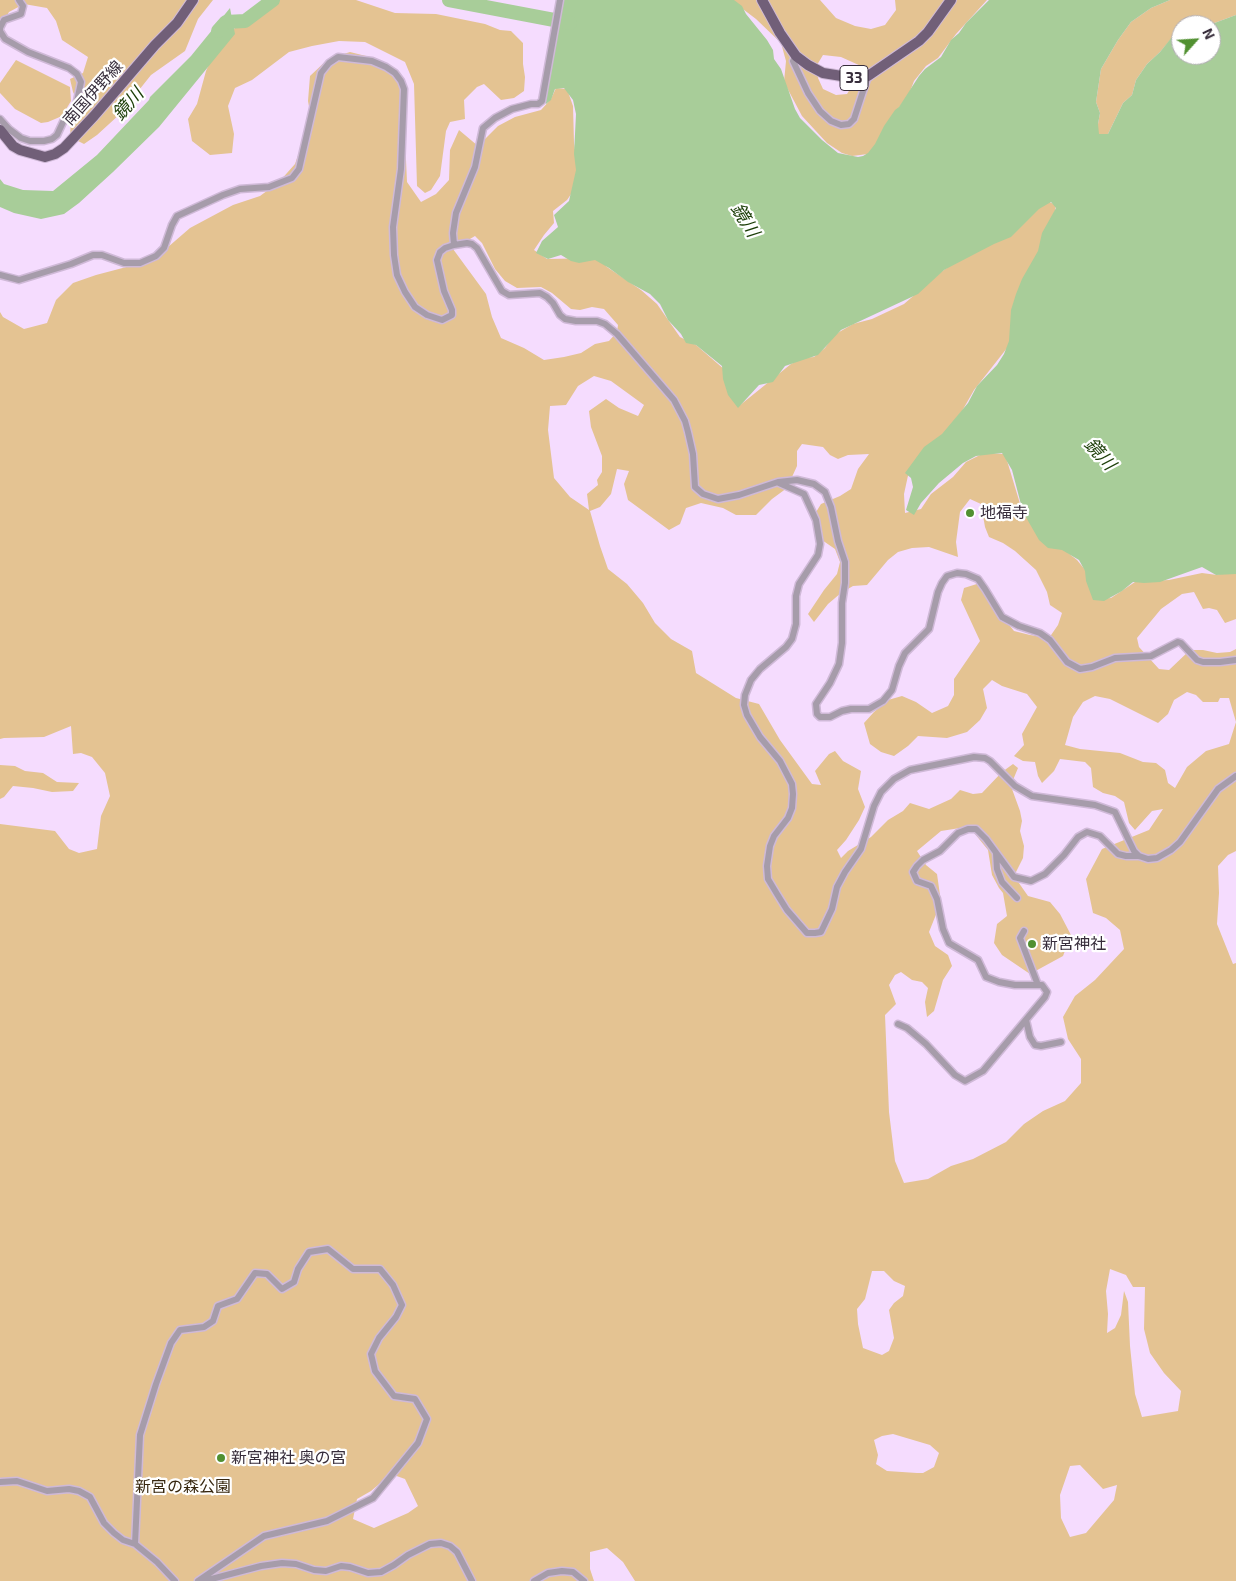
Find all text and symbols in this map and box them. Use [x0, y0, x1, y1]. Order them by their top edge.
north arrow [1171, 15, 1221, 65]
text: N [1199, 25, 1219, 42]
street label: 南国伊野線 [59, 57, 127, 129]
road number: 33 [840, 66, 868, 90]
water label: 鏡川 [108, 83, 148, 125]
water label: 鏡川 [726, 199, 764, 241]
water label: 鏡川 [1080, 433, 1120, 475]
place label: 地福寺 [980, 503, 1028, 523]
marker: 地福寺 [964, 507, 976, 519]
place label: 新宮神社 [1042, 934, 1106, 954]
marker: 新宮神社 [1026, 938, 1038, 950]
place label: 新宮神社 奥の宮 [231, 1448, 347, 1468]
marker: 新宮神社 奥の宮 [215, 1452, 227, 1464]
park label: 新宮の森公園 [135, 1477, 231, 1497]

